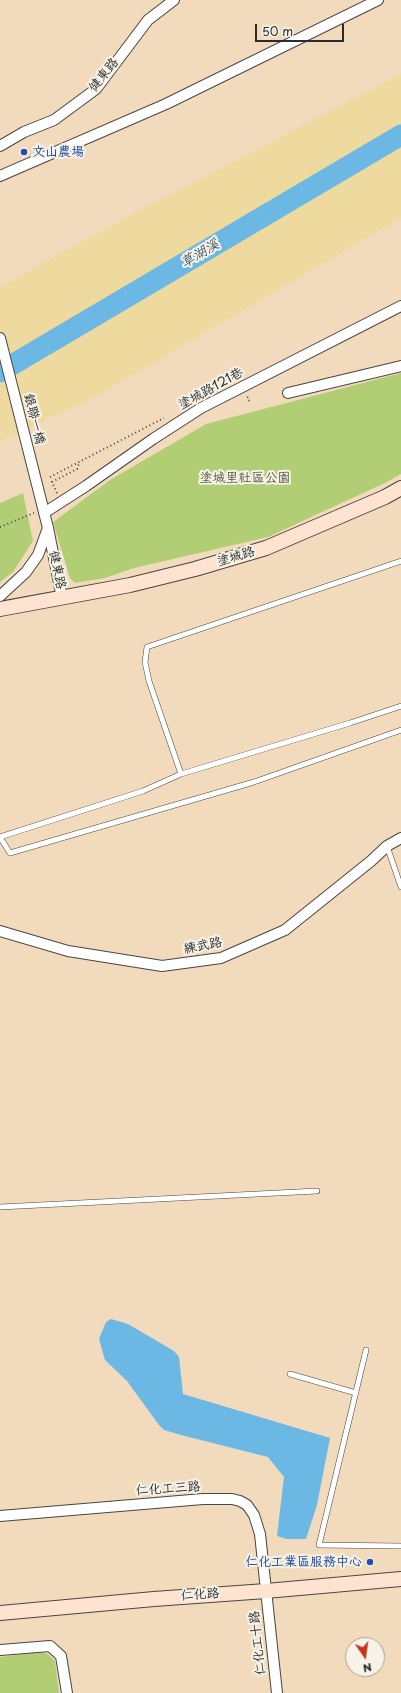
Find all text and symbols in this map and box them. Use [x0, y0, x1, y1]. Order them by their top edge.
scale bar [257, 16, 346, 42]
text: 50 m [262, 22, 293, 40]
street label: 健東路 [86, 55, 122, 95]
place label: 文山農場 [32, 144, 84, 160]
marker: 文山農場 [19, 147, 29, 157]
water label: 草湖溪 [178, 236, 222, 272]
street label: 塗城路121巷 [176, 365, 246, 413]
street label: 銀聯一橋 [20, 392, 48, 446]
park label: 塗城里社區公園 [200, 470, 290, 486]
street label: 塗城路 [215, 544, 257, 570]
street label: 健東路 [45, 549, 69, 591]
street label: 練武路 [182, 935, 224, 957]
street label: 仁化工三路 [135, 1479, 201, 1499]
place label: 仁化工業區服務中心 [245, 1554, 362, 1570]
marker: 仁化工業區服務中心 [365, 1557, 375, 1567]
street label: 仁化路 [180, 1586, 220, 1604]
street label: 仁化工十路 [247, 1610, 269, 1676]
north arrow [345, 1637, 385, 1677]
text: N [361, 1659, 374, 1677]

